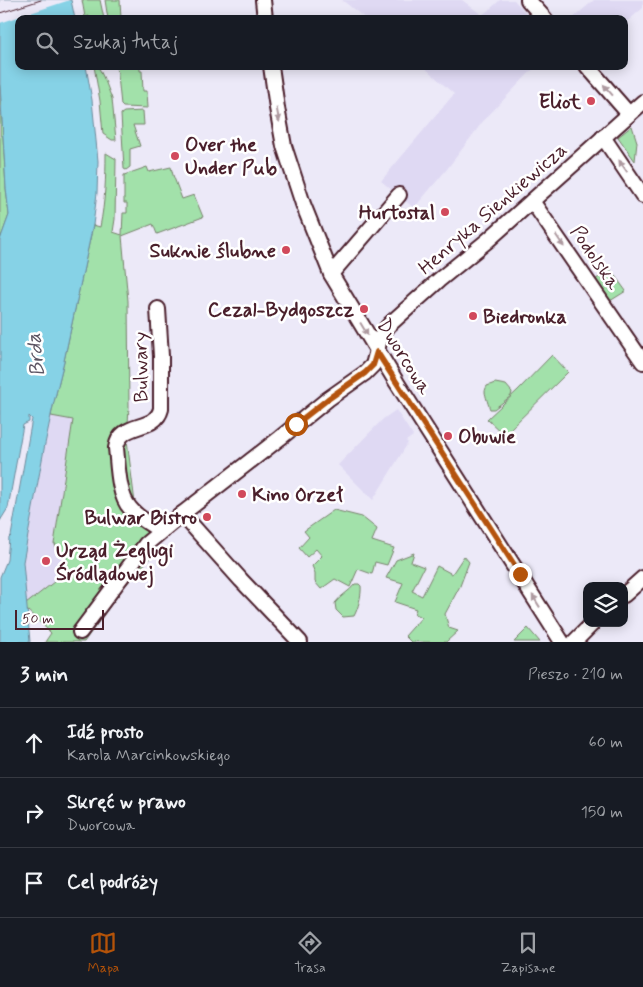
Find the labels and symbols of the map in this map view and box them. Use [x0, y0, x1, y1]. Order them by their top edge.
one-way arrow [602, 85, 614, 97]
place label: Eliot [539, 89, 582, 116]
marker: Eliot [585, 95, 597, 107]
one-way arrow [274, 107, 282, 122]
place label: Over the Under Pub [185, 132, 277, 182]
street label: Henryka Sienkiewicza [413, 137, 573, 281]
marker: Over the Under Pub [169, 150, 181, 162]
one-way arrow [618, 159, 628, 173]
place label: Hurtostal [359, 200, 435, 227]
marker: Hurtostal [439, 206, 451, 218]
street label: Podolska [563, 220, 627, 296]
one-way arrow [555, 234, 565, 247]
place label: Suknie ślubne [150, 238, 276, 265]
marker: Suknie ślubne [280, 244, 292, 256]
place label: Cezal-Bydgoszcz [208, 297, 354, 324]
marker: Cezal-Bydgoszcz [358, 303, 370, 315]
place label: Biedronka [483, 304, 567, 331]
marker: Biedronka [467, 310, 479, 322]
street label: Dworcowa [370, 314, 438, 401]
one-way arrow [359, 323, 368, 336]
street label: Bulwary [127, 331, 156, 403]
water label: Brda [20, 332, 52, 378]
route start [285, 413, 308, 436]
place label: Obuwie [458, 424, 516, 451]
marker: Obuwie [442, 430, 454, 442]
place label: Kino Orzeł [252, 482, 343, 509]
marker: Kino Orzeł [236, 488, 248, 500]
place label: Bulwar Bistro [84, 505, 197, 532]
marker: Bulwar Bistro [201, 511, 213, 523]
place label: Urząd Żeglugi Śródlądowej [56, 538, 173, 588]
marker: Urząd Żeglugi Śródlądowej [40, 555, 52, 567]
route end [509, 563, 532, 586]
one-way arrow [531, 594, 541, 607]
scale bar [15, 607, 104, 630]

